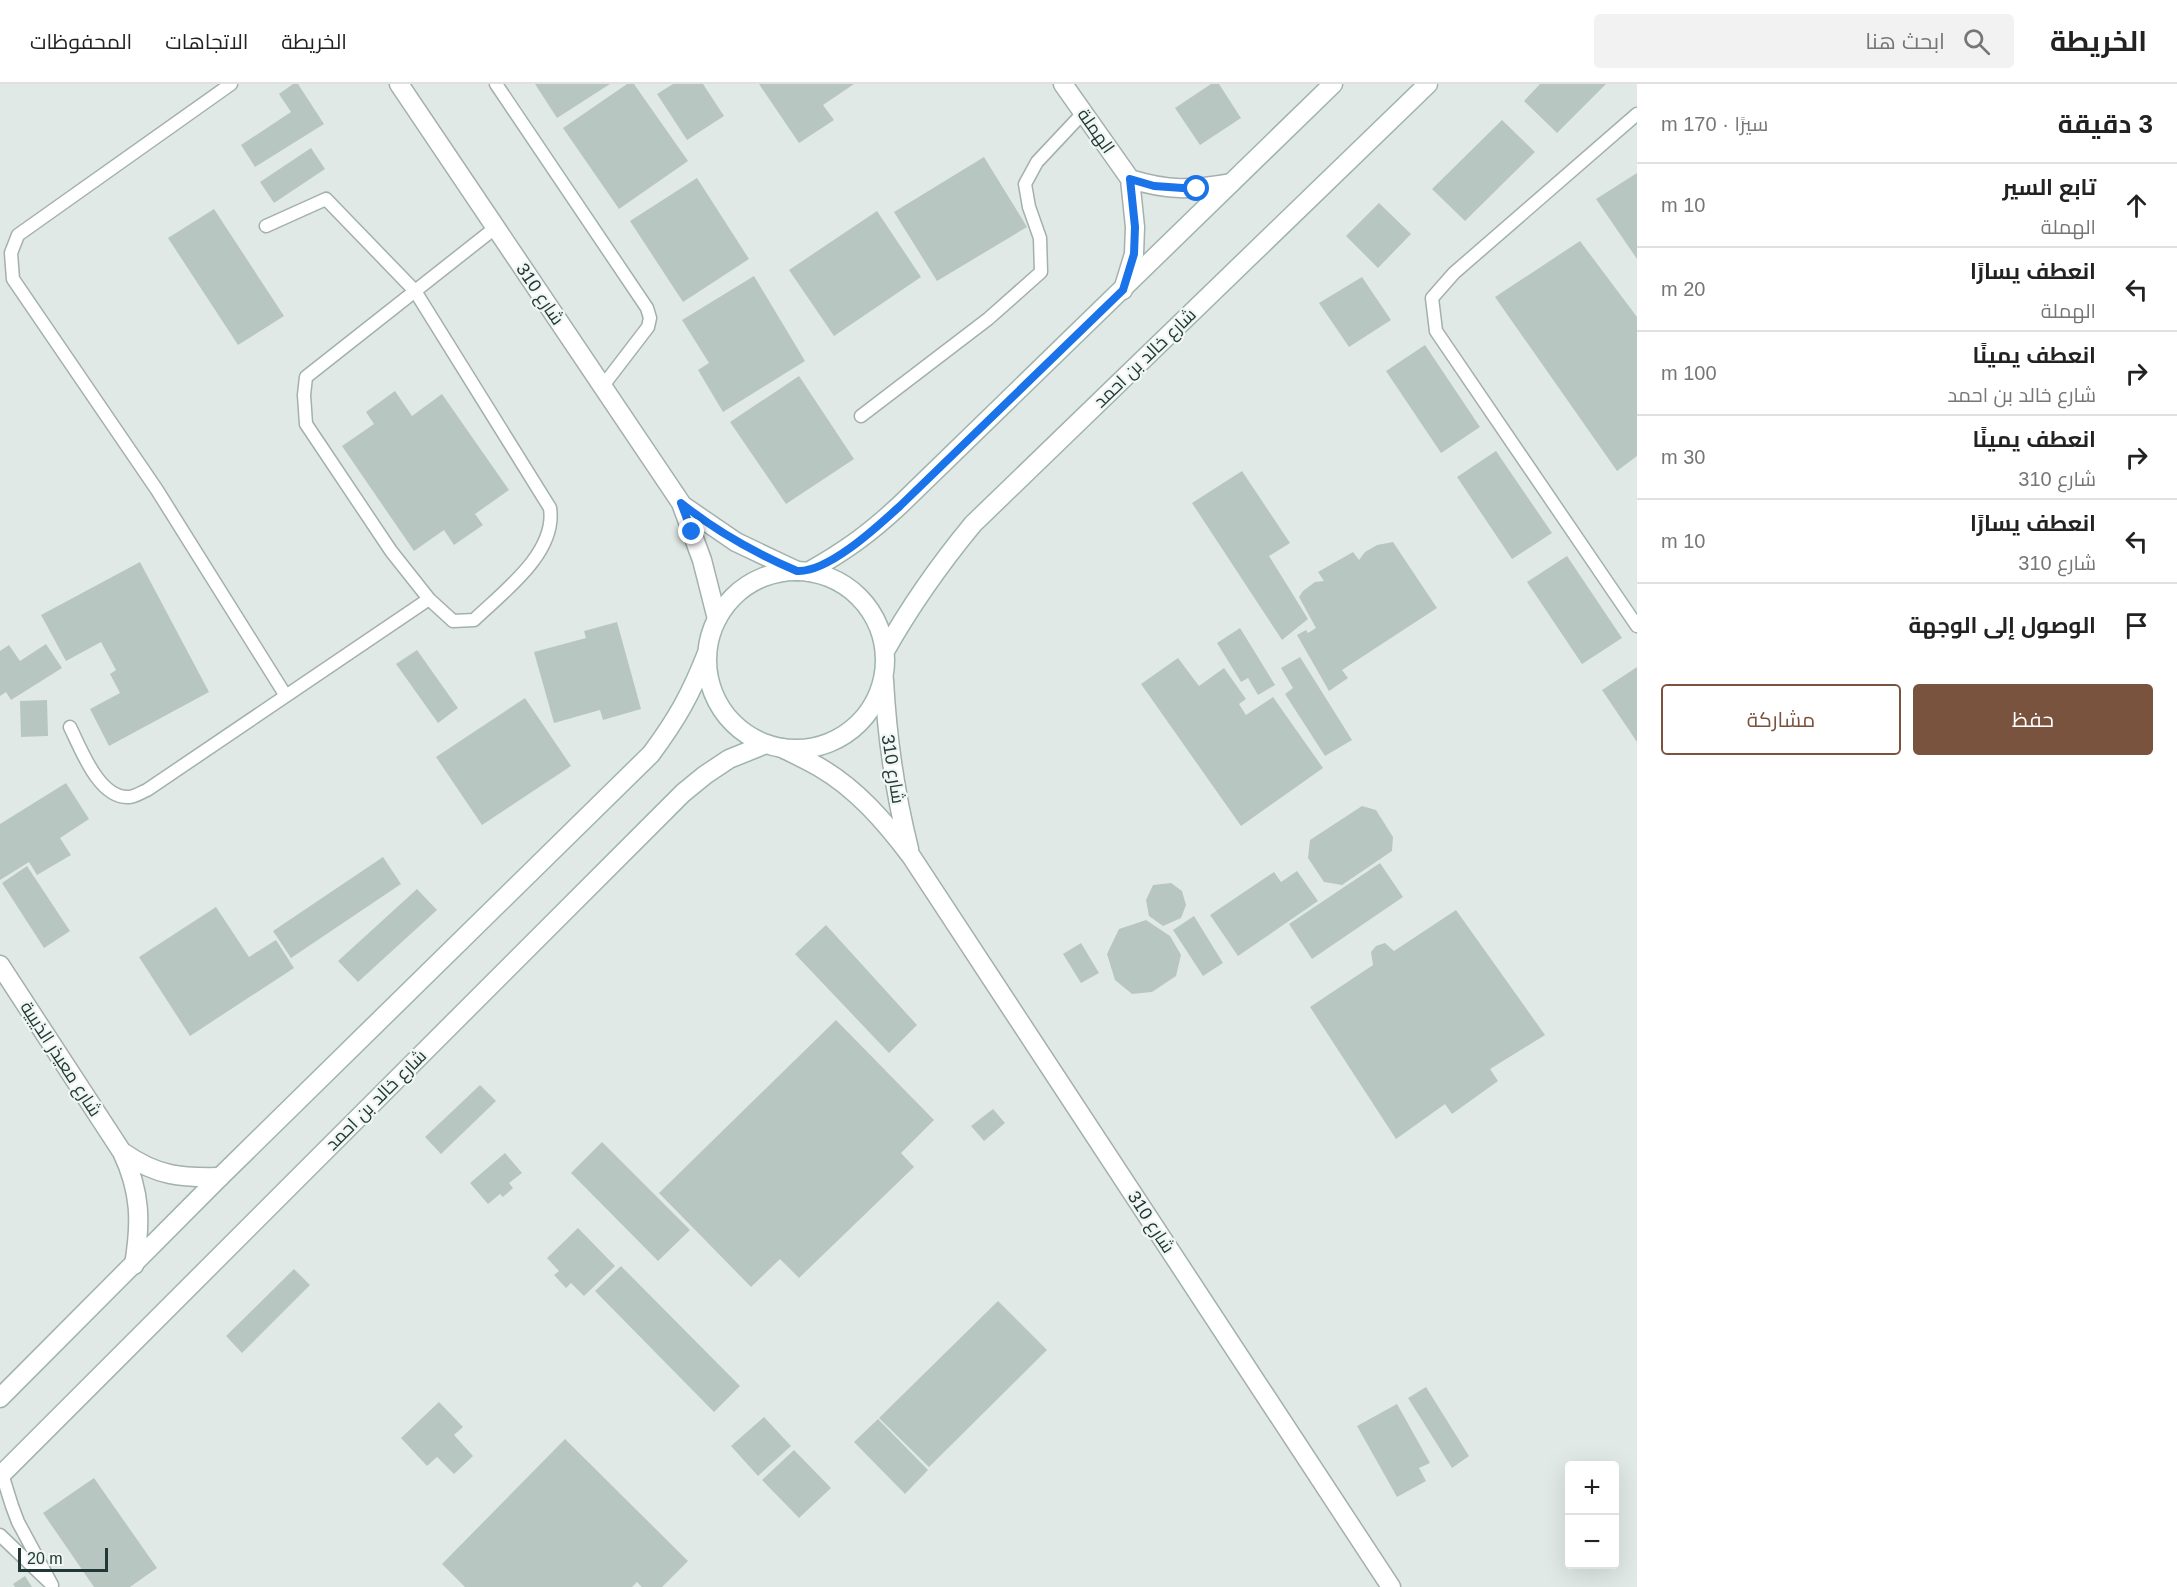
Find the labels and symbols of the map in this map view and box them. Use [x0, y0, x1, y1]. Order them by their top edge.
street label: الهملة [1073, 105, 1118, 158]
route start [1183, 175, 1209, 201]
street label: شارع 310 [511, 259, 568, 330]
street label: شارع خالد بن احمد [1090, 304, 1201, 413]
route end [678, 518, 704, 544]
street label: شارع 310 [876, 733, 908, 805]
street label: شارع معيذر الذيبية [15, 998, 106, 1121]
street label: شارع خالد بن احمد [322, 1046, 432, 1156]
street label: شارع 310 [1122, 1187, 1178, 1258]
scale bar [18, 1545, 108, 1572]

